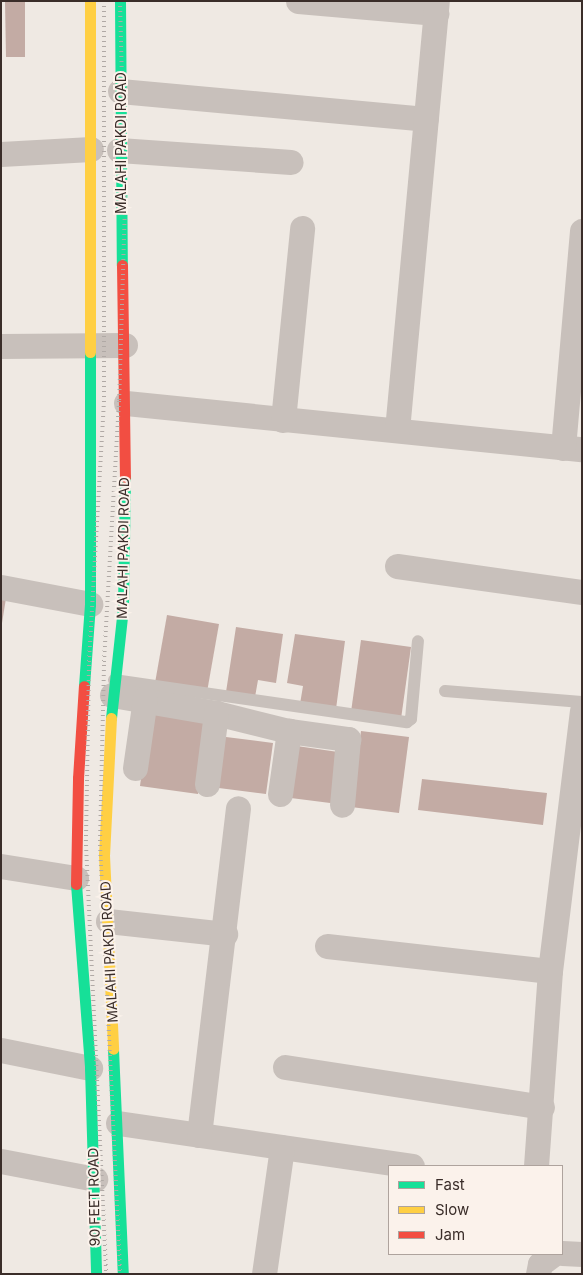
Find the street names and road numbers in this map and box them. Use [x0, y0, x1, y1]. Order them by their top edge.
street label: MALAHI PAKDI ROAD [113, 72, 129, 214]
street label: MALAHI PAKDI ROAD [113, 477, 133, 619]
street label: MALAHI PAKDI ROAD [97, 881, 121, 1023]
street label: 90 FEET ROAD [85, 1148, 103, 1246]

